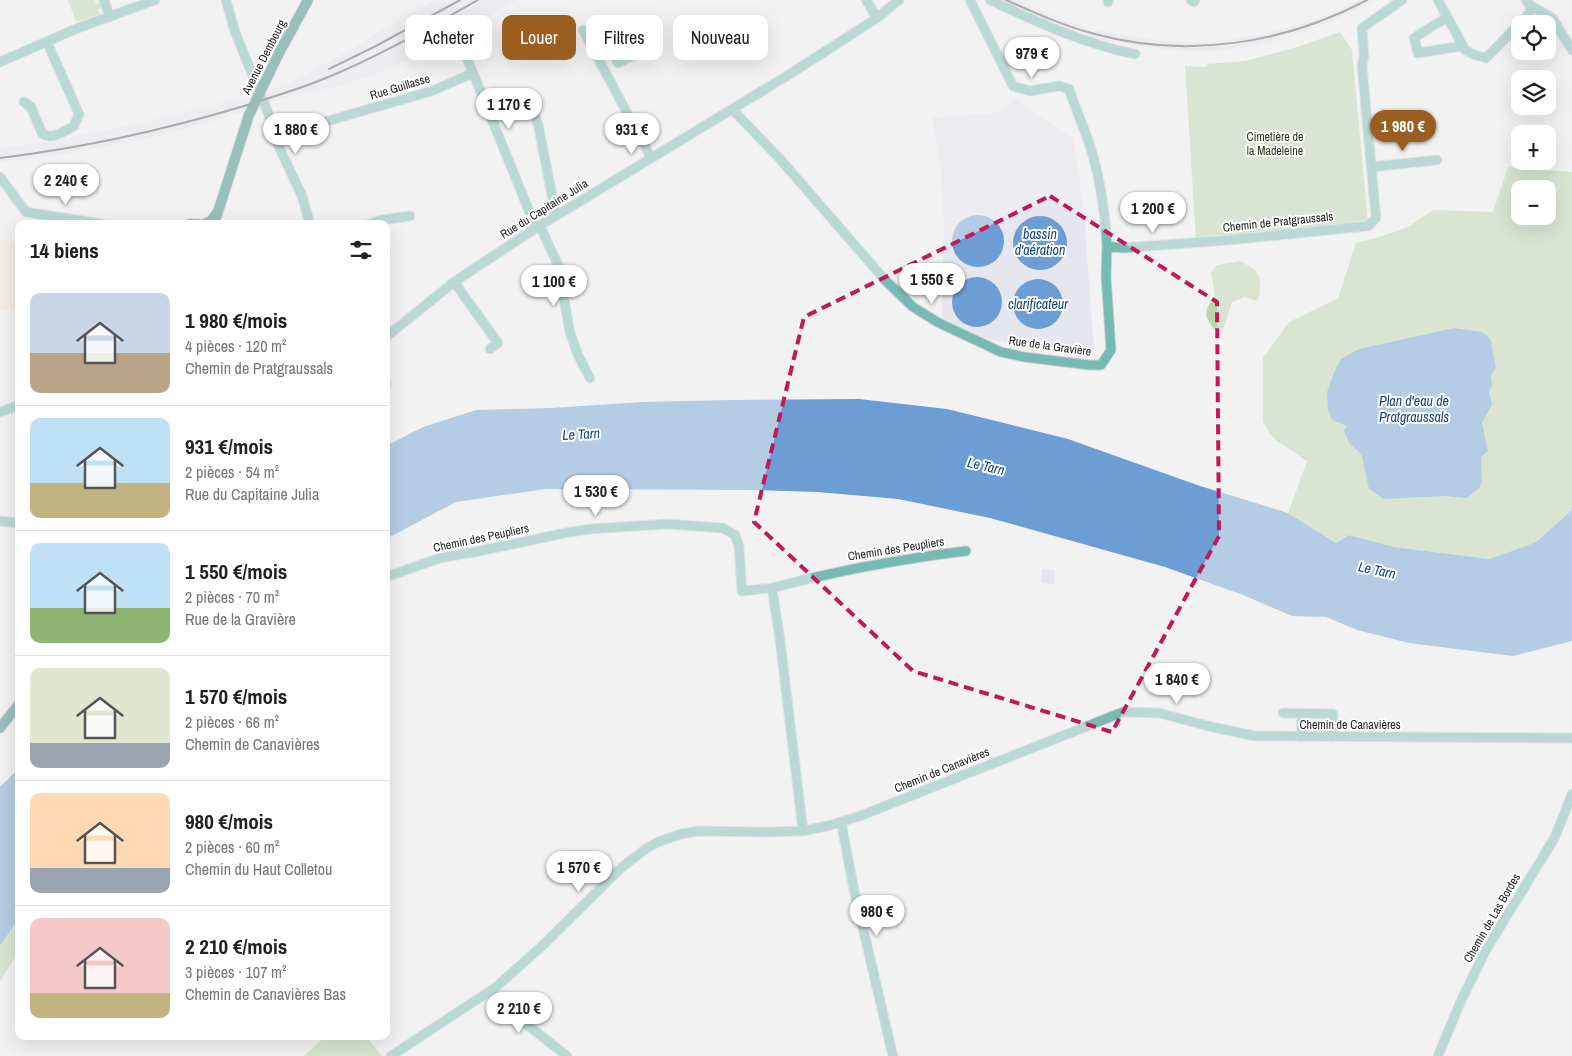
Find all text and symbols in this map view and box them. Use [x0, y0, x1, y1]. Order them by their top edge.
chip: Acheter [405, 15, 492, 60]
chip: Louer [502, 15, 576, 60]
chip: Filtres [586, 15, 663, 60]
chip: Nouveau [673, 15, 768, 60]
map controls [1511, 15, 1556, 225]
button: locate [1511, 15, 1556, 60]
street label: Avenue Dembourg [238, 16, 290, 98]
pin: 979 € [997, 36, 1067, 79]
text: 979 € [1016, 42, 1048, 64]
street label: Rue Guillasse [368, 70, 432, 104]
button: layers [1511, 70, 1556, 115]
pin: 1 170 € [463, 88, 555, 130]
text: 1 170 € [487, 93, 531, 115]
pin: 1 980 € [1357, 110, 1449, 152]
pin: 1 880 € [250, 112, 342, 155]
pin: 931 € [597, 112, 667, 155]
text: 1 980 € [1381, 115, 1425, 137]
text: 1 880 € [274, 118, 318, 140]
text: 931 € [616, 118, 648, 140]
button: + [1511, 125, 1556, 170]
park label: Cimetière de la Madeleine [1247, 129, 1303, 159]
pin: 2 240 € [20, 164, 112, 206]
text: 2 240 € [44, 169, 88, 191]
street label: Rue du Capitaine Julia [497, 175, 591, 242]
button: − [1511, 180, 1556, 225]
pin: 1 200 € [1107, 192, 1199, 234]
text: 1 200 € [1131, 197, 1175, 219]
street label: Chemin de Pratgraussals [1222, 208, 1334, 236]
water label: bassin d'aération [1015, 225, 1065, 259]
text: 14 biens [30, 236, 99, 265]
icon: filters [347, 236, 375, 264]
pin: 1 550 € [886, 262, 978, 305]
pin: 1 100 € [508, 264, 600, 307]
text: 1 550 € [910, 268, 954, 290]
text: 1 100 € [532, 270, 576, 292]
water label: clarificateur [1008, 295, 1069, 313]
text: 1 980 €/mois [185, 306, 287, 335]
icon: home [70, 313, 130, 373]
street label: Rue de la Gravière [1008, 332, 1092, 360]
text: 4 pièces · 120 m² [185, 335, 286, 357]
text: Chemin de Pratgraussals [185, 357, 333, 379]
water label: Plan d'eau de Pratgraussals [1379, 392, 1449, 426]
water label: Le Tarn [562, 424, 600, 444]
text: 931 €/mois [185, 432, 273, 461]
icon: home [70, 438, 130, 498]
water label: Le Tarn [966, 453, 1006, 479]
text: 2 pièces · 54 m² [185, 461, 279, 483]
pin: 1 530 € [550, 474, 642, 517]
text: 1 530 € [574, 480, 618, 502]
text: Rue du Capitaine Julia [185, 483, 319, 505]
street label: Chemin des Peupliers [432, 520, 530, 556]
street label: Chemin des Peupliers [847, 533, 945, 565]
text: 1 550 €/mois [185, 557, 287, 586]
water label: Le Tarn [1357, 557, 1397, 583]
icon: home [70, 563, 130, 623]
text: 2 pièces · 70 m² [185, 586, 279, 608]
text: Rue de la Gravière [185, 608, 296, 630]
pin: 1 840 € [1131, 662, 1223, 705]
text: 1 840 € [1155, 668, 1199, 690]
text: 1 570 €/mois [185, 682, 287, 711]
icon: home [70, 688, 130, 748]
text: 2 pièces · 66 m² [185, 711, 279, 733]
street label: Chemin de Canavières [1299, 717, 1401, 733]
text: Chemin de Canavières [185, 733, 320, 755]
street label: Chemin de Canavières [892, 744, 992, 796]
text: 980 €/mois [185, 807, 273, 836]
icon: home [70, 813, 130, 873]
text: 2 pièces · 60 m² [185, 836, 279, 858]
pin: 1 570 € [533, 850, 625, 893]
text: 1 570 € [557, 856, 601, 878]
text: Chemin du Haut Colletou [185, 858, 332, 880]
street label: Chemin de Las Bordes [1460, 870, 1524, 966]
pin: 980 € [842, 894, 912, 937]
text: 980 € [861, 900, 893, 922]
text: 2 210 €/mois [185, 932, 287, 961]
icon: home [70, 938, 130, 998]
text: 3 pièces · 107 m² [185, 961, 286, 983]
text: Chemin de Canavières Bas [185, 983, 346, 1005]
pin: 2 210 € [473, 992, 565, 1034]
text: 2 210 € [497, 997, 541, 1019]

